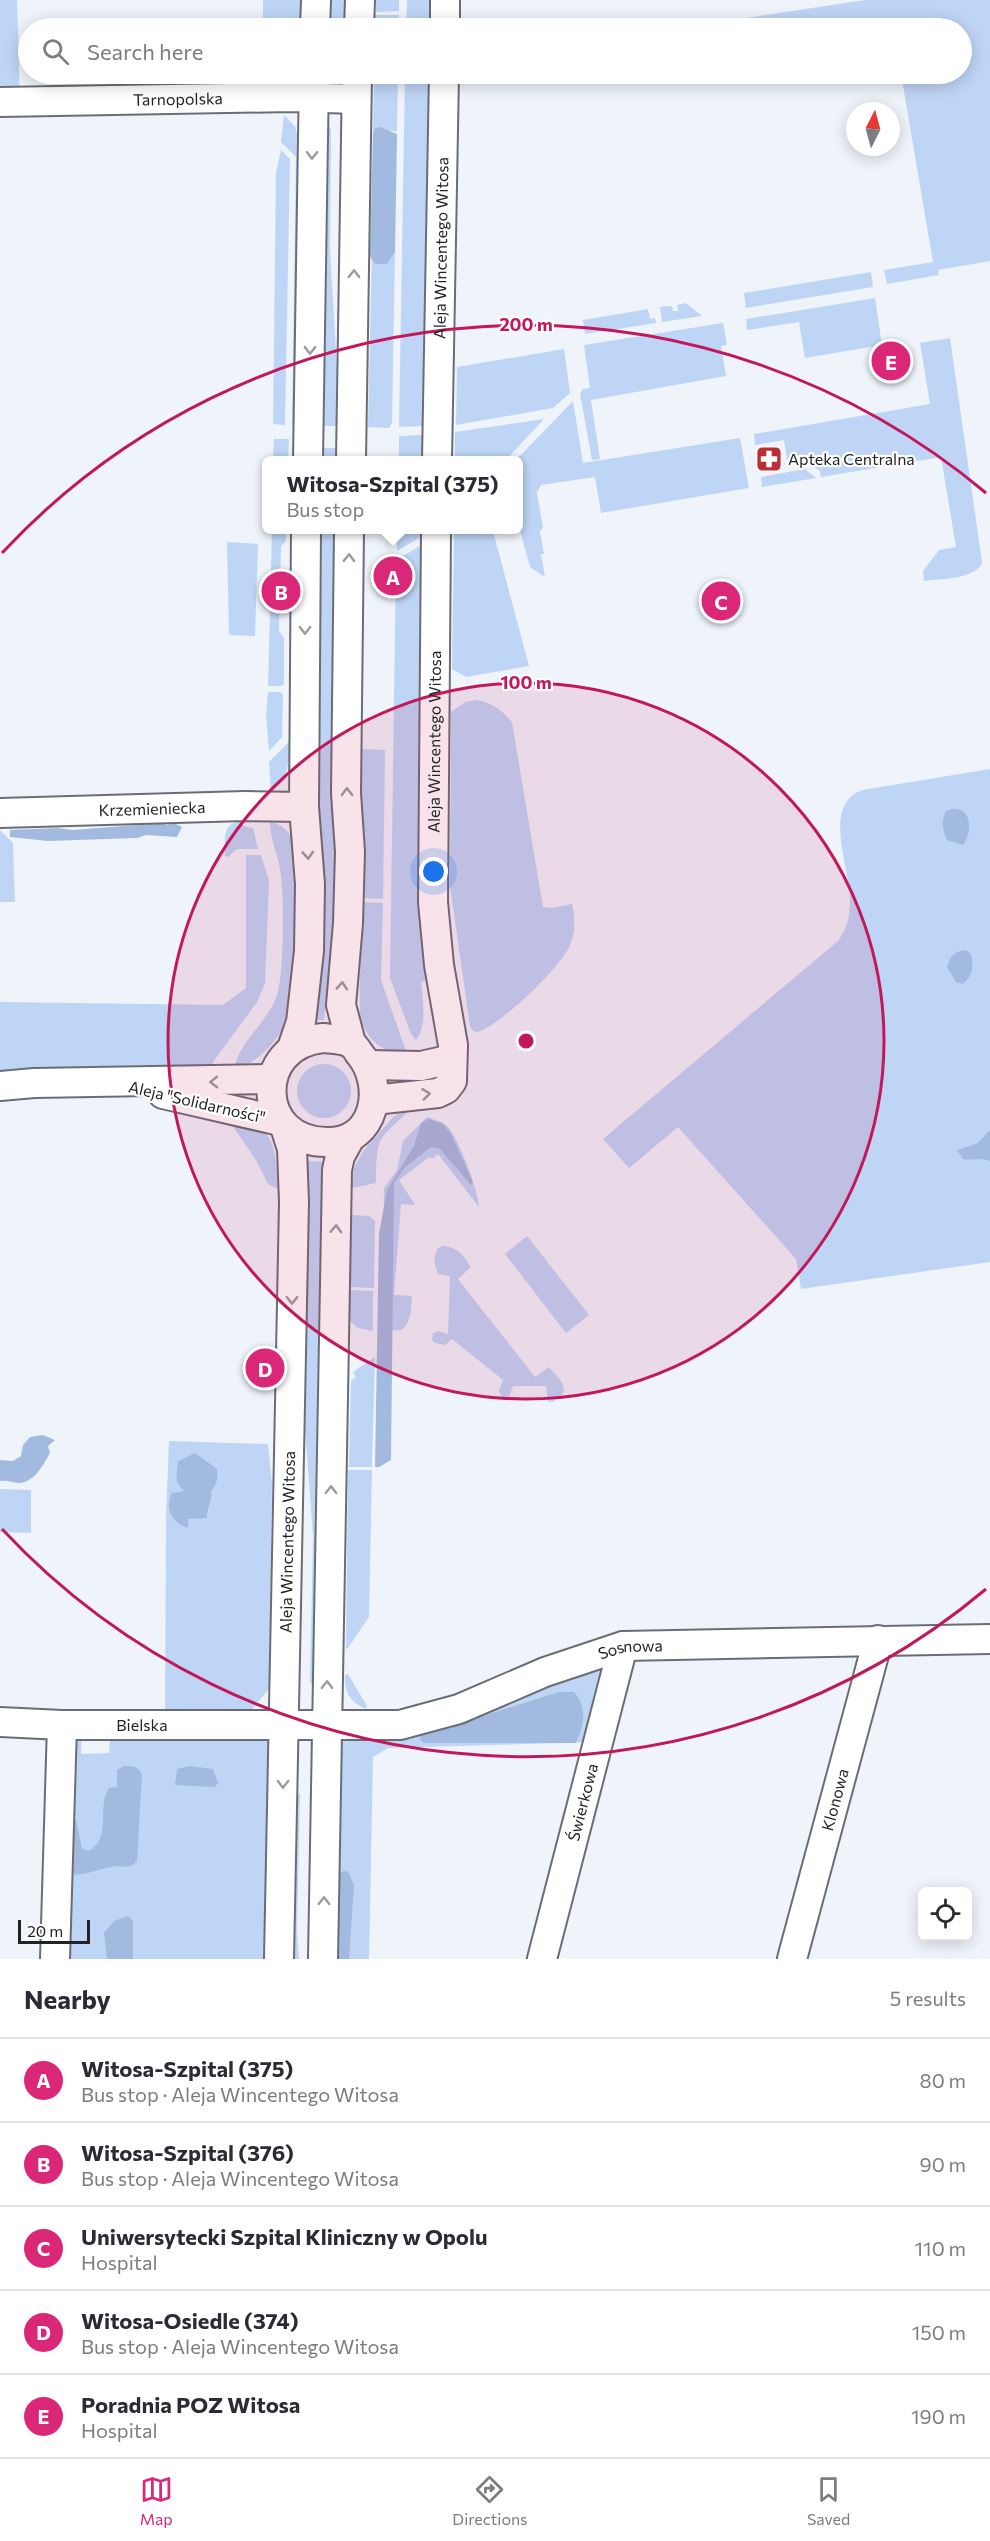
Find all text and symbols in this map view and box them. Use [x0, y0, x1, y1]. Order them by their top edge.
search box [18, 18, 972, 84]
icon: search [39, 35, 72, 68]
text: Search here [87, 38, 203, 65]
street label: Tarnopolska [133, 88, 223, 109]
north arrow [846, 102, 900, 156]
one-way arrow [306, 151, 318, 160]
street label: Aleja Wincentego Witosa [429, 157, 451, 339]
one-way arrow [348, 270, 360, 279]
text: 200 m [499, 313, 553, 335]
pin: E [872, 338, 910, 384]
one-way arrow [304, 346, 316, 355]
pharmacy icon: Apteka Centralna [754, 444, 784, 474]
place label: Apteka Centralna [788, 449, 915, 468]
popup [262, 456, 523, 534]
text: Witosa-Szpital (375) [286, 470, 499, 497]
text: Bus stop [286, 497, 364, 521]
one-way arrow [343, 553, 355, 562]
pin: A [374, 554, 412, 598]
pin: B [262, 568, 300, 614]
pin: C [702, 578, 740, 624]
one-way arrow [299, 625, 311, 634]
street label: Aleja Wincentego Witosa [424, 651, 444, 833]
text: 100 m [500, 671, 552, 693]
one-way arrow [340, 787, 353, 796]
street label: Krzemieniecka [98, 797, 206, 819]
one-way arrow [301, 851, 314, 860]
your location [419, 857, 448, 886]
one-way arrow [335, 982, 348, 991]
centre of rings [516, 1031, 536, 1051]
one-way arrow [209, 1075, 218, 1088]
street label: Aleja "Solidarności" [127, 1077, 267, 1127]
one-way arrow [422, 1089, 431, 1101]
one-way arrow [330, 1225, 343, 1234]
one-way arrow [286, 1296, 299, 1305]
pin: D [246, 1346, 284, 1390]
street label: Aleja Wincentego Witosa [275, 1451, 298, 1633]
one-way arrow [325, 1485, 338, 1494]
street label: Sosnowa [595, 1635, 663, 1663]
one-way arrow [321, 1680, 334, 1689]
street label: Bielska [116, 1715, 168, 1734]
street label: Świerkowa [563, 1761, 601, 1843]
street label: Klonowa [817, 1766, 852, 1833]
one-way arrow [277, 1779, 289, 1788]
map controls [918, 1887, 972, 1941]
button: locate [918, 1887, 972, 1941]
one-way arrow [318, 1896, 330, 1905]
scale bar [18, 1917, 90, 1944]
text: 20 m [27, 1921, 63, 1940]
text: Nearby [24, 1983, 111, 2014]
text: 5 results [890, 1986, 966, 2010]
text: Witosa-Szpital (375) [81, 2055, 293, 2082]
text: A [36, 2068, 51, 2092]
text: 80 m [920, 2068, 966, 2092]
text: Bus stop · Aleja Wincentego Witosa [81, 2082, 399, 2106]
text: Witosa-Szpital (376) [81, 2139, 294, 2166]
text: B [37, 2152, 50, 2176]
text: 90 m [920, 2152, 966, 2176]
text: Bus stop · Aleja Wincentego Witosa [81, 2166, 399, 2190]
text: Uniwersytecki Szpital Kliniczny w Opolu [81, 2223, 488, 2250]
text: C [37, 2236, 50, 2260]
text: 110 m [915, 2236, 966, 2260]
text: Hospital [81, 2250, 158, 2274]
text: Witosa-Osiedle (374) [81, 2307, 298, 2334]
text: D [36, 2320, 51, 2344]
text: 150 m [912, 2320, 966, 2344]
text: Bus stop · Aleja Wincentego Witosa [81, 2334, 399, 2358]
text: Poradnia POZ Witosa [81, 2391, 300, 2418]
text: E [38, 2404, 49, 2428]
text: 190 m [911, 2404, 966, 2428]
text: Hospital [81, 2418, 158, 2442]
tab: Map [140, 2473, 173, 2528]
tab: Directions [452, 2473, 527, 2528]
tab: Saved [807, 2473, 850, 2528]

